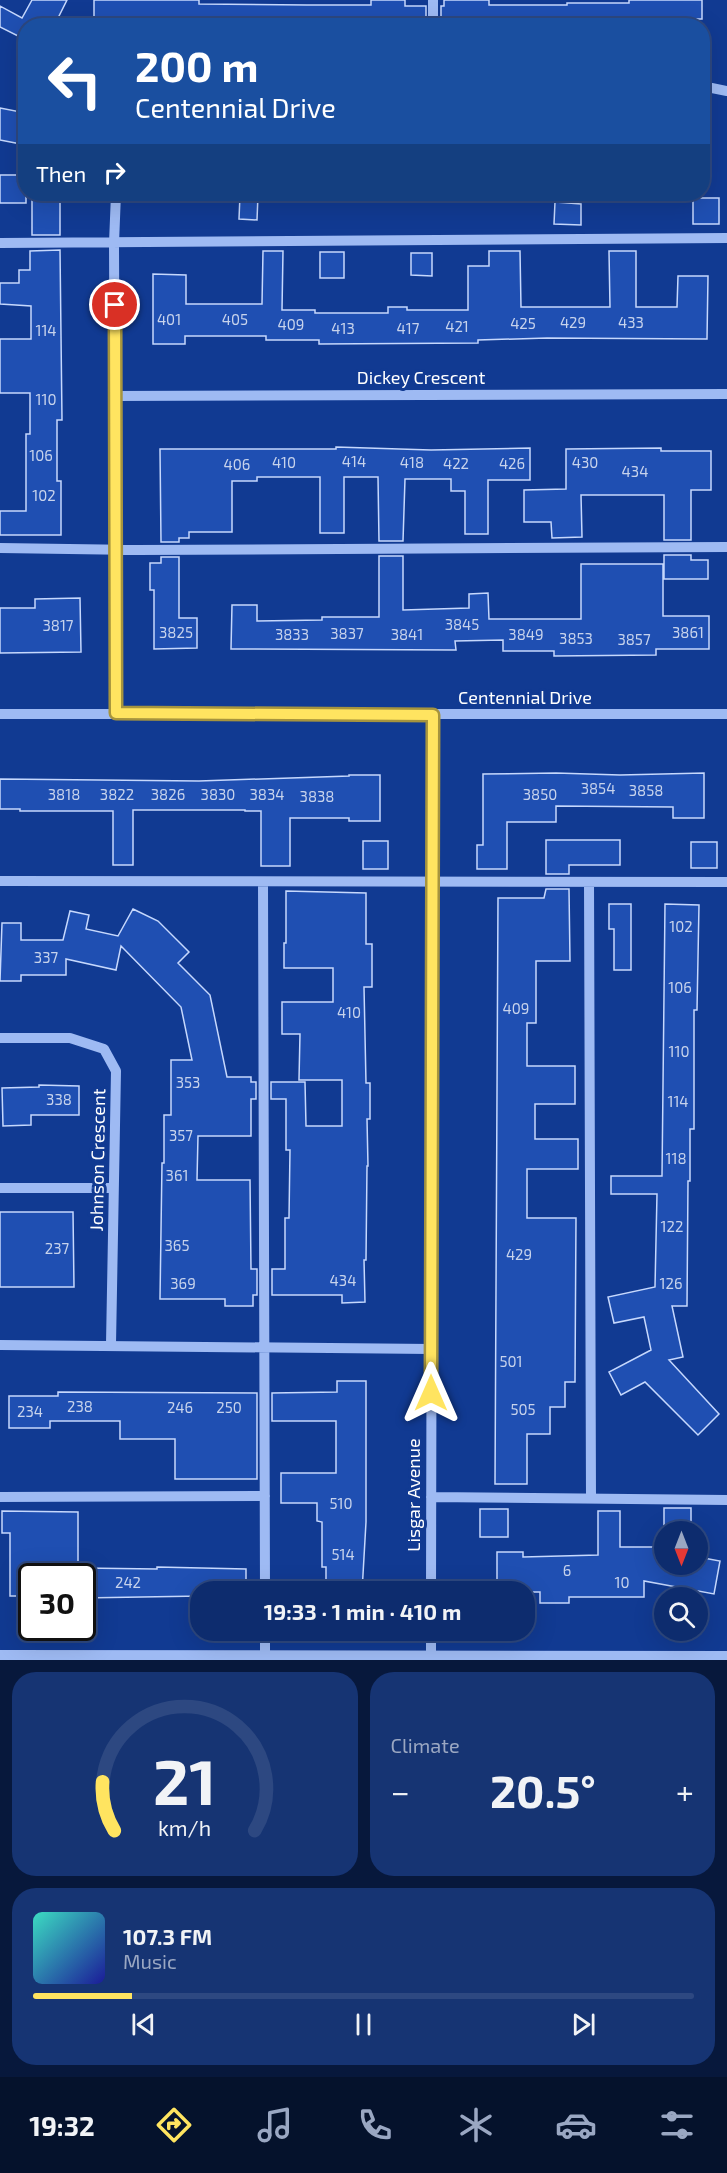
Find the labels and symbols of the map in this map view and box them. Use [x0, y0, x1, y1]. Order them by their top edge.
pin [89, 279, 140, 330]
house number: 401 [157, 310, 181, 328]
house number: 405 [222, 310, 248, 328]
house number: 429 [560, 313, 586, 331]
house number: 433 [618, 313, 644, 331]
house number: 425 [510, 314, 536, 332]
house number: 409 [278, 315, 304, 333]
house number: 421 [445, 317, 469, 335]
house number: 413 [331, 319, 355, 337]
house number: 417 [397, 319, 420, 337]
house number: 114 [35, 321, 57, 339]
street label: Dickey Crescent [357, 366, 485, 388]
house number: 110 [36, 390, 57, 408]
house number: 106 [29, 446, 53, 464]
house number: 414 [342, 452, 366, 470]
house number: 410 [272, 453, 296, 471]
house number: 418 [400, 453, 424, 471]
house number: 430 [572, 453, 598, 471]
house number: 422 [443, 454, 469, 472]
house number: 426 [499, 454, 525, 472]
house number: 406 [224, 455, 250, 473]
house number: 434 [622, 462, 648, 480]
house number: 102 [32, 486, 56, 504]
house number: 3845 [445, 615, 479, 633]
house number: 3817 [42, 616, 74, 634]
house number: 3825 [159, 623, 193, 641]
house number: 3861 [672, 623, 704, 641]
house number: 3837 [330, 624, 364, 642]
house number: 3833 [275, 625, 309, 643]
house number: 3841 [391, 625, 423, 643]
house number: 3849 [508, 625, 544, 643]
house number: 3853 [559, 629, 593, 647]
house number: 3857 [617, 630, 651, 648]
street label: Centennial Drive [458, 686, 592, 708]
house number: 3854 [581, 779, 615, 797]
house number: 3858 [629, 781, 663, 799]
house number: 3818 [48, 785, 80, 803]
house number: 3822 [100, 785, 134, 803]
house number: 3826 [151, 785, 185, 803]
house number: 3830 [201, 785, 235, 803]
house number: 3834 [249, 785, 285, 803]
house number: 3850 [523, 785, 557, 803]
house number: 3838 [300, 787, 334, 805]
house number: 102 [669, 917, 693, 935]
house number: 337 [34, 948, 58, 966]
house number: 106 [668, 978, 692, 996]
house number: 409 [503, 999, 529, 1017]
house number: 410 [337, 1003, 361, 1021]
house number: 110 [669, 1042, 690, 1060]
house number: 353 [176, 1073, 200, 1091]
street label: Johnson Crescent [85, 1088, 109, 1232]
house number: 338 [46, 1090, 72, 1108]
house number: 114 [667, 1092, 689, 1110]
house number: 357 [169, 1126, 193, 1144]
house number: 118 [665, 1149, 687, 1167]
house number: 361 [166, 1166, 188, 1184]
house number: 122 [661, 1217, 683, 1235]
house number: 365 [165, 1236, 189, 1254]
house number: 237 [45, 1239, 70, 1257]
house number: 429 [506, 1245, 532, 1263]
house number: 434 [330, 1271, 356, 1289]
house number: 369 [170, 1274, 196, 1292]
house number: 126 [660, 1274, 682, 1292]
house number: 501 [499, 1352, 523, 1370]
position arrow [399, 1361, 463, 1425]
house number: 238 [67, 1397, 93, 1415]
house number: 246 [167, 1398, 193, 1416]
house number: 250 [216, 1398, 242, 1416]
house number: 505 [510, 1400, 536, 1418]
house number: 234 [17, 1402, 43, 1420]
street label: Lisgar Avenue [402, 1438, 424, 1552]
house number: 510 [329, 1494, 353, 1512]
north arrow [654, 1521, 708, 1575]
house number: 514 [331, 1545, 355, 1563]
house number: 6 [563, 1561, 571, 1579]
speed limit sign: 30 [18, 1563, 96, 1641]
house number: 242 [115, 1573, 141, 1591]
house number: 10 [614, 1573, 630, 1591]

